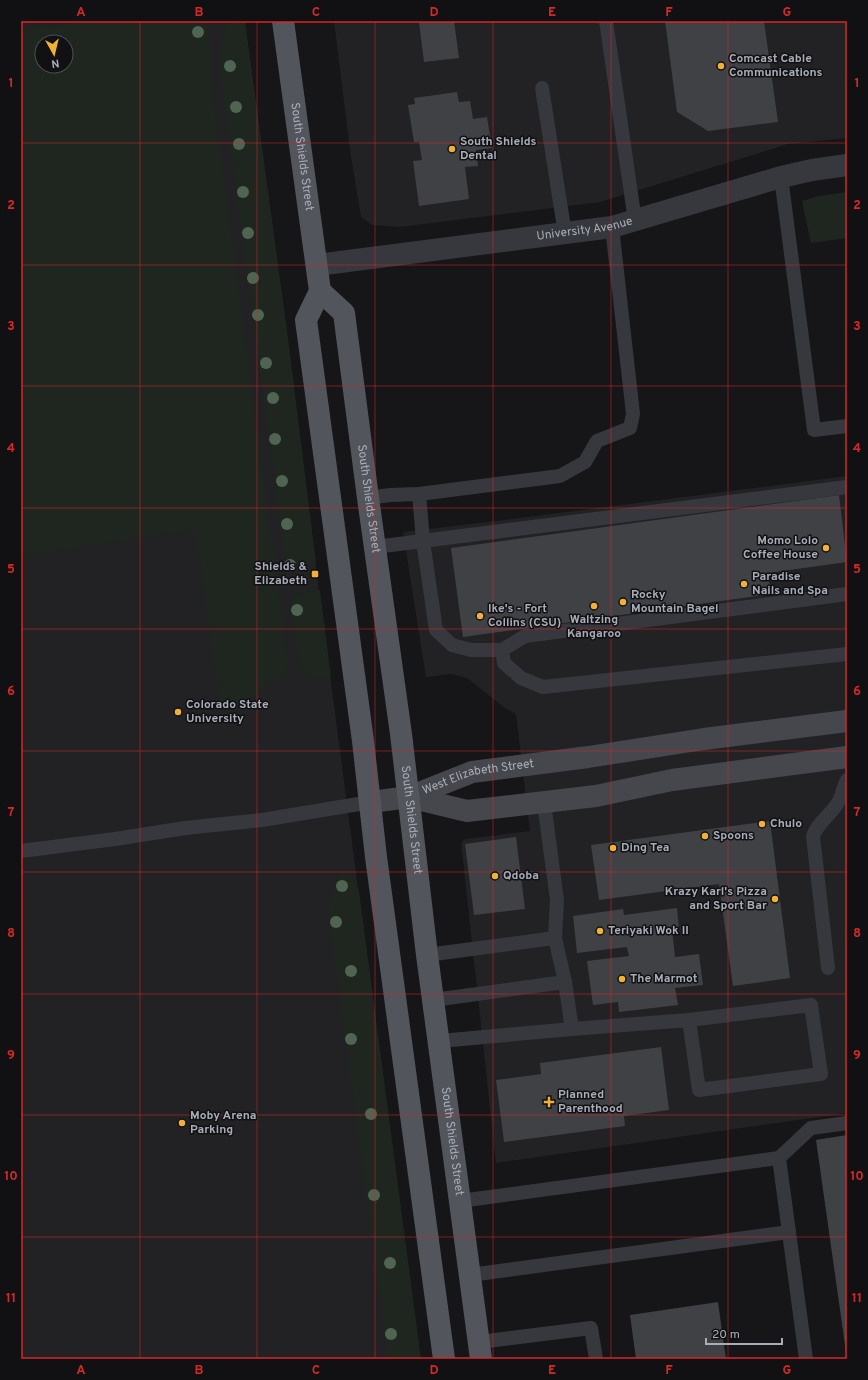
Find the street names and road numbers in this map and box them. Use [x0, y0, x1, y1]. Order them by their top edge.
street label: South Shields Street [286, 101, 317, 212]
street label: University Avenue [536, 213, 635, 245]
street label: South Shields Street [353, 444, 384, 554]
street label: West Elizabeth Street [420, 756, 535, 799]
street label: South Shields Street [397, 765, 425, 875]
street label: South Shields Street [437, 1086, 467, 1197]

